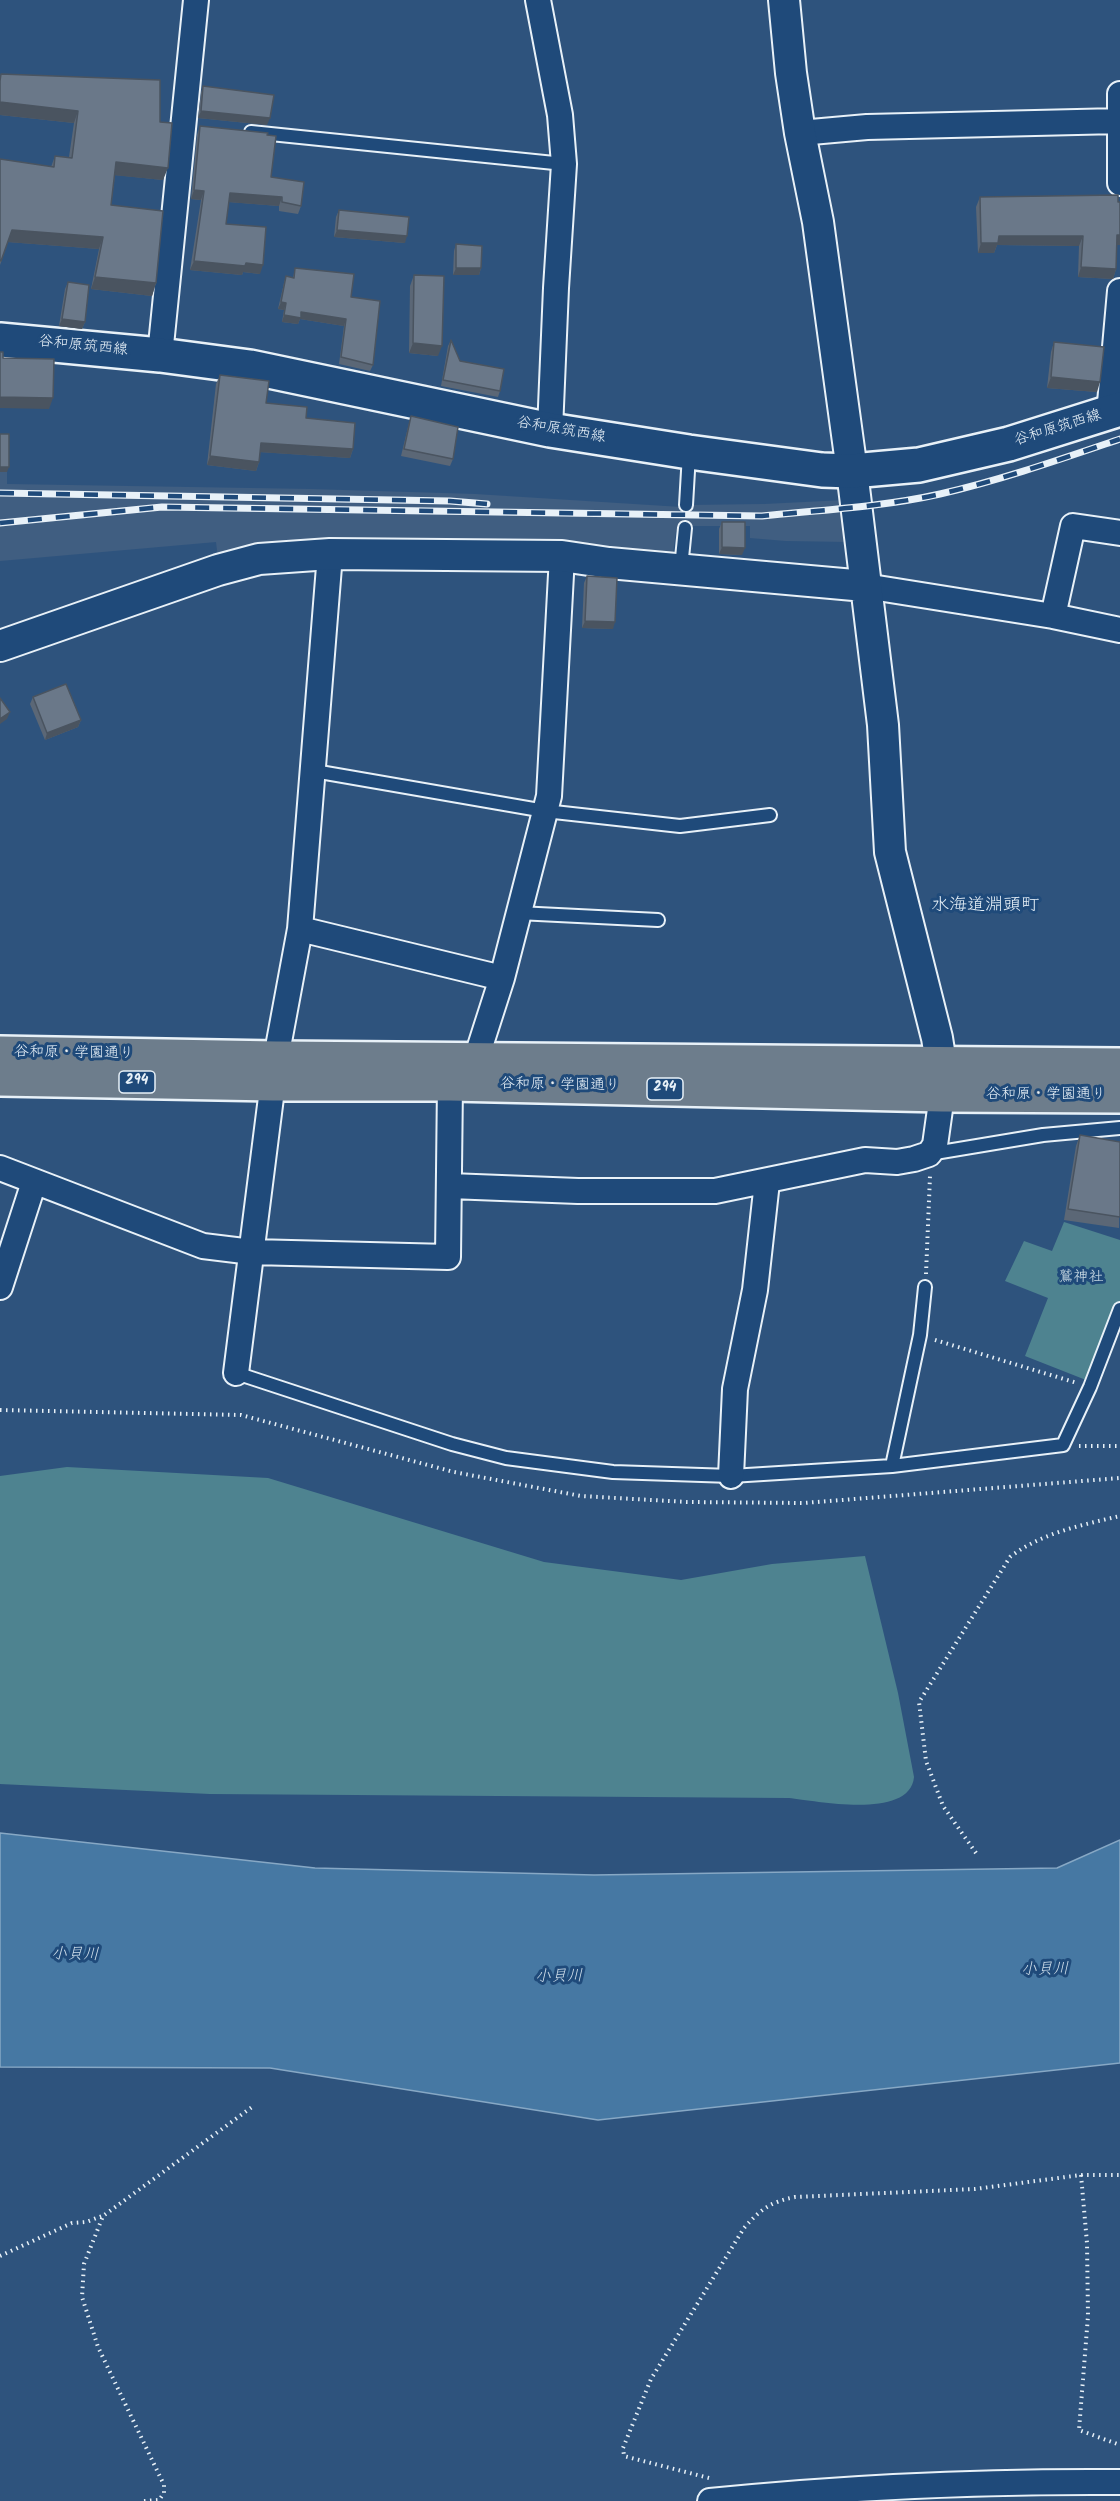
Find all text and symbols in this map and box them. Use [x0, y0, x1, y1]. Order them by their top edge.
street label: 谷和原筑西線 [37, 333, 129, 361]
street label: 谷和原筑西線 [1012, 407, 1104, 451]
street label: 谷和原筑西線 [515, 414, 607, 448]
district label: 水海道淵頭町 [931, 896, 1039, 918]
street label: 谷和原・学園通り [14, 1044, 134, 1064]
road number: 294 [119, 1071, 155, 1093]
street label: 谷和原・学園通り [500, 1076, 620, 1096]
road number: 294 [647, 1078, 683, 1100]
street label: 谷和原・学園通り [986, 1086, 1106, 1104]
park label: 鷲神社 [1059, 1269, 1103, 1287]
water label: 小貝川 [51, 1946, 99, 1966]
water label: 小貝川 [1021, 1961, 1069, 1981]
water label: 小貝川 [535, 1968, 583, 1988]

